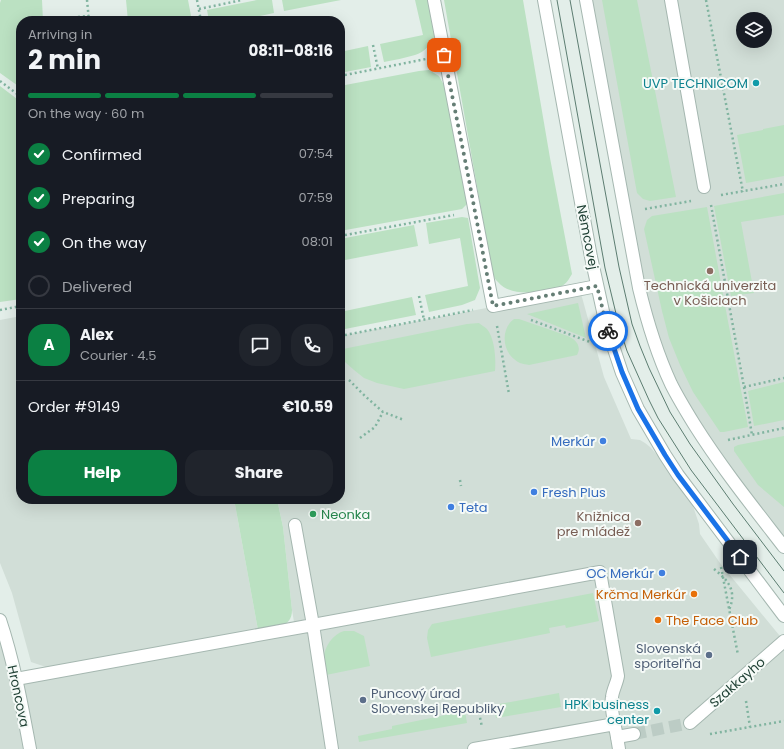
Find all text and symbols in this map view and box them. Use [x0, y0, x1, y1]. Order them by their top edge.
map controls [736, 12, 772, 48]
button: layers [736, 12, 772, 48]
text: Arriving in [28, 25, 92, 44]
pin [427, 38, 461, 72]
text: 08:11–08:16 [249, 40, 333, 61]
text: 2 min [28, 42, 101, 78]
icon: bag [433, 44, 455, 66]
place label: UVP TECHNICOM [643, 74, 748, 93]
marker: UVP TECHNICOM [751, 78, 761, 88]
text: On the way · 60 m [28, 104, 144, 123]
icon: check [28, 143, 50, 165]
text: Confirmed [62, 144, 142, 165]
text: 07:54 [299, 144, 333, 163]
icon: check [28, 187, 50, 209]
text: Preparing [62, 188, 135, 209]
text: 07:59 [299, 188, 333, 207]
street label: Němcovej [572, 203, 603, 271]
icon: check [28, 231, 50, 253]
text: On the way [62, 232, 147, 253]
text: 08:01 [302, 232, 333, 251]
marker: Technická univerzita v Košiciach [705, 266, 715, 276]
text: Delivered [62, 276, 132, 297]
place label: Technická univerzita v Košiciach [644, 276, 776, 310]
courier [588, 311, 628, 351]
icon: bike [597, 320, 619, 342]
text: Alex [80, 324, 114, 345]
button: chat [239, 324, 281, 366]
button: phone [291, 324, 333, 366]
text: A [43, 334, 55, 355]
text: Courier · 4.5 [80, 346, 156, 365]
text: Order #9149 [28, 396, 120, 417]
text: €10.59 [282, 396, 333, 417]
place label: Merkúr [551, 432, 595, 451]
marker: Merkúr [598, 436, 608, 446]
button: Help [28, 450, 177, 496]
button: Share [185, 450, 333, 496]
place label: Fresh Plus [542, 483, 606, 502]
marker: Fresh Plus [529, 487, 539, 497]
place label: Teta [459, 498, 488, 517]
marker: Teta [446, 502, 456, 512]
place label: Neonka [321, 505, 370, 524]
place label: Knižnica pre mládež [557, 507, 630, 541]
marker: Neonka [308, 509, 318, 519]
marker: Knižnica pre mládež [633, 518, 643, 528]
pin [723, 540, 757, 574]
icon: home [729, 546, 751, 568]
place label: OC Merkúr [586, 564, 654, 583]
marker: OC Merkúr [657, 568, 667, 578]
place label: Krčma Merkúr [596, 585, 686, 604]
marker: Krčma Merkúr [689, 589, 699, 599]
place label: The Face Club [666, 611, 758, 630]
marker: The Face Club [653, 615, 663, 625]
place label: Slovenská sporiteľňa [634, 639, 701, 673]
marker: Slovenská sporiteľňa [704, 650, 714, 660]
street label: Szakkayho [705, 653, 769, 712]
street label: Hroncova [3, 663, 34, 729]
place label: Puncový úrad Slovenskej Republiky [371, 684, 505, 718]
marker: Puncový úrad Slovenskej Republiky [358, 695, 368, 705]
place label: HPK business center [564, 695, 649, 729]
marker: HPK business center [652, 706, 662, 716]

